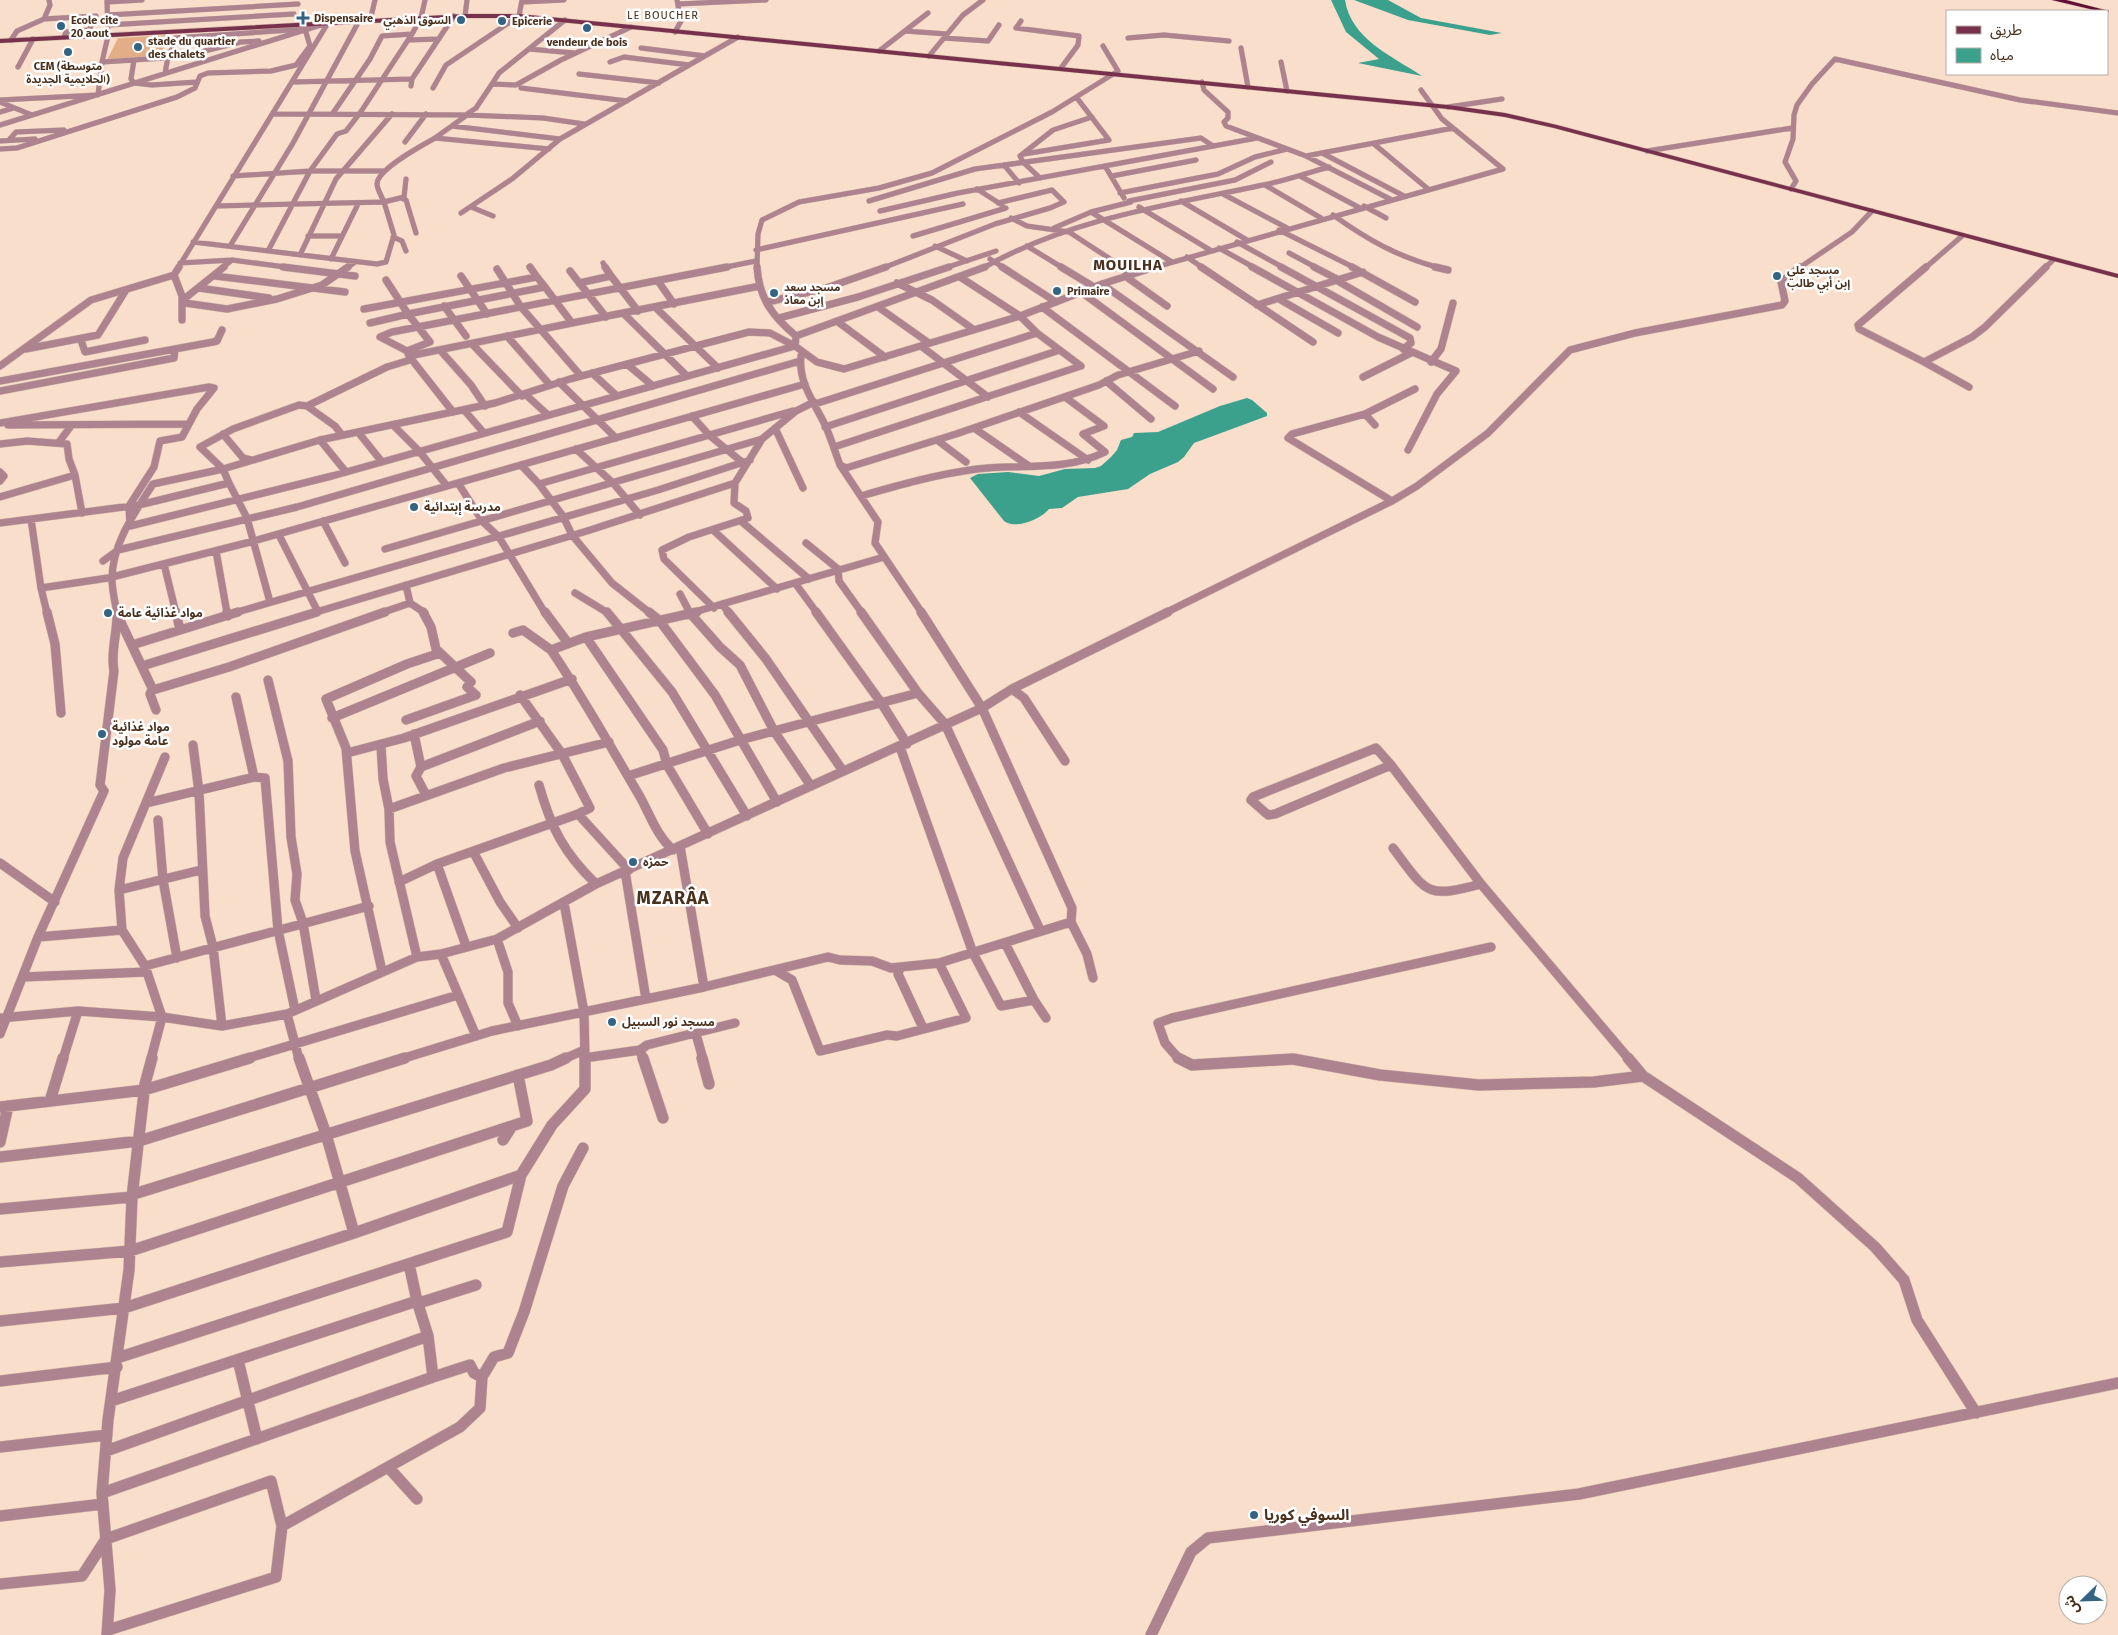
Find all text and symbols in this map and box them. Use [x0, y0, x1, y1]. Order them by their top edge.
district label: LE BOUCHER [627, 9, 699, 22]
legend [1946, 10, 2108, 75]
marker: Dispensaire [296, 11, 310, 25]
place label: Dispensaire [314, 12, 373, 25]
place label: Ecole cite 20 aout [71, 14, 118, 40]
place label: السوق الذهبي [383, 14, 451, 30]
marker: السوق الذهبي [455, 14, 467, 26]
marker: Epicerie [496, 15, 508, 27]
place label: Epicerie [512, 15, 552, 28]
marker: Ecole cite 20 aout [55, 20, 67, 32]
text: طريق [1990, 21, 2022, 40]
marker: vendeur de bois [581, 22, 593, 34]
place label: stade du quartier des chalets [148, 35, 236, 61]
place label: vendeur de bois [546, 36, 628, 49]
marker: stade du quartier des chalets [132, 41, 144, 53]
marker: CEM (متوسطة الحلايمية الجديدة) [62, 46, 74, 58]
text: مياه [1990, 46, 2014, 64]
place label: CEM (متوسطة الحلايمية الجديدة) [26, 60, 110, 86]
district label: MOUILHA [1093, 256, 1163, 274]
place label: مسجد علي إبن أبي طالب [1787, 264, 1851, 293]
marker: مسجد علي إبن أبي طالب [1771, 270, 1783, 282]
place label: مسجد سعد إبن معاذ [784, 281, 841, 307]
marker: Primaire [1051, 285, 1063, 297]
place label: Primaire [1067, 285, 1109, 298]
marker: مسجد سعد إبن معاذ [768, 287, 780, 299]
place label: مدرسة إبتدائية [424, 500, 501, 516]
marker: مدرسة إبتدائية [408, 501, 420, 513]
place label: مواد غذائية عامة [118, 606, 203, 620]
marker: مواد غذائية عامة [102, 607, 114, 619]
place label: مواد غذائية عامة مولود [112, 720, 170, 748]
marker: مواد غذائية عامة مولود [96, 728, 108, 740]
place label: حمزه [643, 855, 669, 869]
marker: حمزه [627, 856, 639, 868]
district label: MZARÂA [637, 886, 709, 909]
place label: مسجد نور السبيل [622, 1015, 715, 1029]
marker: مسجد نور السبيل [606, 1016, 618, 1028]
place label: السوفي كوريا [1264, 1506, 1349, 1526]
marker: السوفي كوريا [1248, 1509, 1260, 1521]
north arrow [2058, 1575, 2108, 1625]
text: ش [2060, 1593, 2083, 1617]

